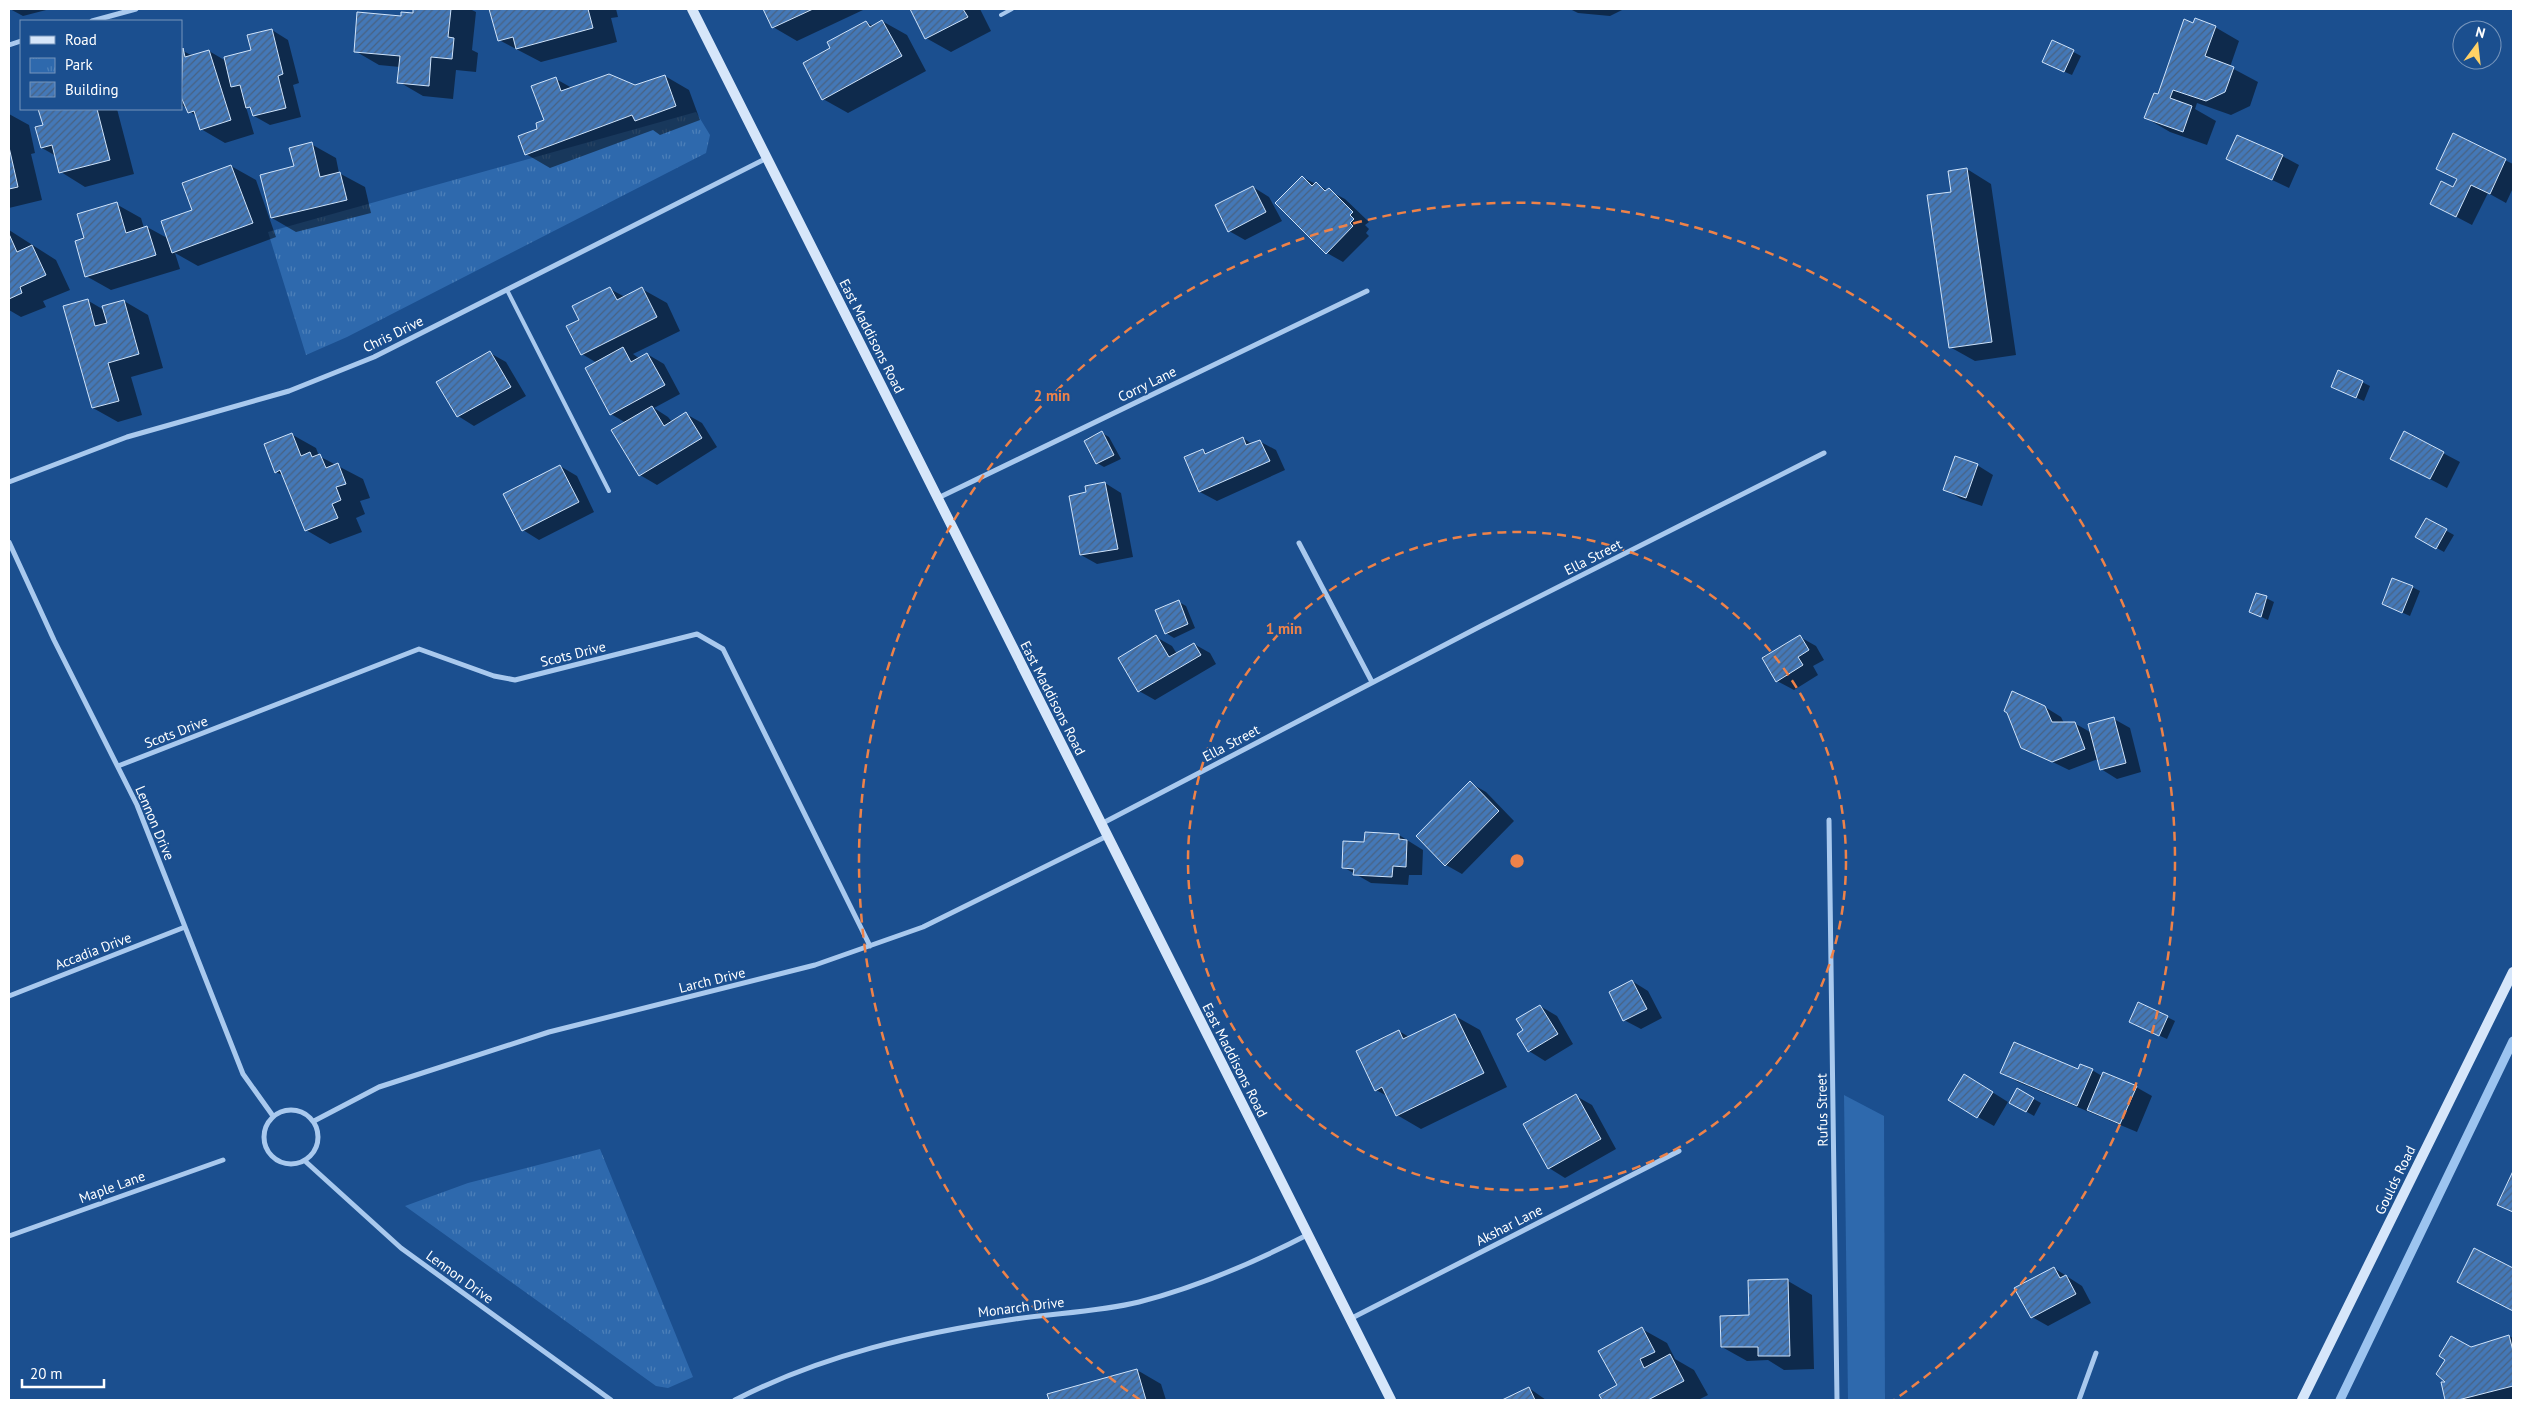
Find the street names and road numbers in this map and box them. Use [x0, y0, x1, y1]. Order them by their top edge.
street label: East Maddisons Road [835, 276, 909, 396]
street label: Chris Drive [360, 312, 426, 356]
street label: Corry Lane [1115, 362, 1179, 406]
street label: Ella Street [1561, 535, 1625, 579]
street label: Scots Drive [538, 637, 608, 671]
street label: East Maddisons Road [1016, 638, 1090, 758]
street label: Scots Drive [142, 712, 210, 752]
street label: Ella Street [1199, 720, 1263, 766]
street label: Lennon Drive [131, 783, 179, 863]
street label: Accadia Drive [52, 928, 134, 974]
street label: Larch Drive [677, 963, 747, 997]
street label: East Maddisons Road [1198, 1000, 1272, 1120]
street label: Rufus Street [1812, 1073, 1832, 1147]
street label: Goulds Road [2371, 1143, 2419, 1217]
street label: Maple Lane [76, 1167, 148, 1207]
street label: Akshar Lane [1473, 1201, 1545, 1249]
street label: Lennon Drive [423, 1246, 497, 1308]
street label: Monarch Drive [977, 1293, 1065, 1321]

